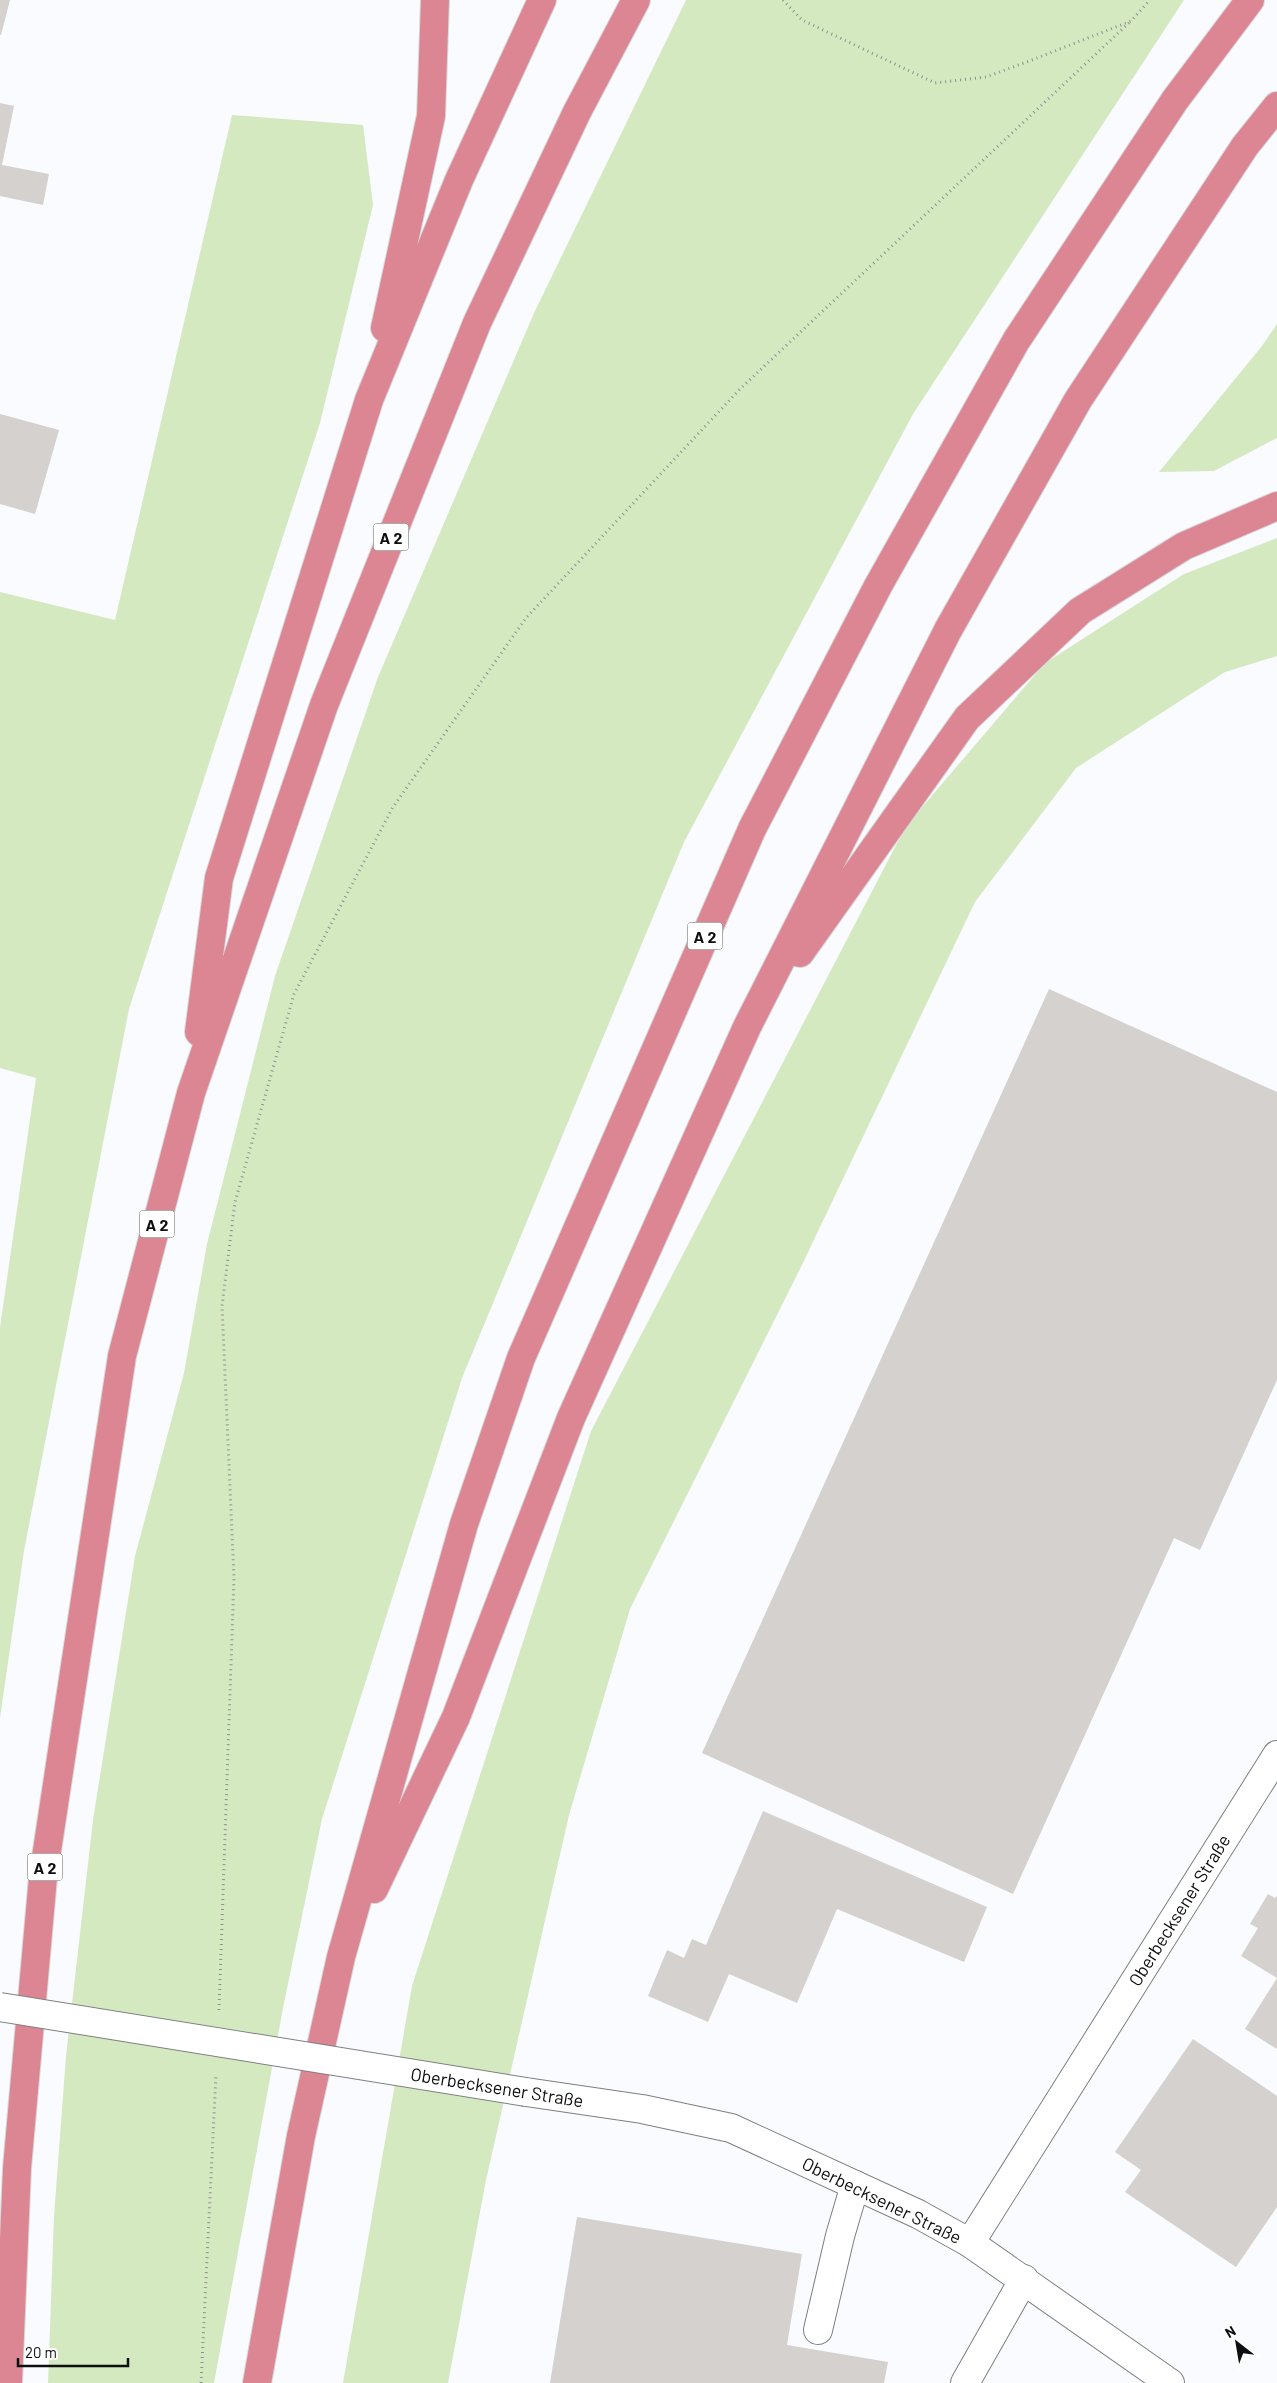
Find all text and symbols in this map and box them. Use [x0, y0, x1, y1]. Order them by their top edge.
road number: A 2 [374, 524, 408, 550]
road number: A 2 [688, 922, 722, 949]
road number: A 2 [140, 1210, 174, 1238]
street label: Oberbecksener Straße [1123, 1830, 1235, 1990]
road number: A 2 [28, 1854, 62, 1880]
street label: Oberbecksener Straße [409, 2062, 585, 2112]
street label: Oberbecksener Straße [799, 2152, 965, 2248]
north arrow [1212, 2318, 1262, 2368]
text: N [1222, 2322, 1238, 2341]
scale bar [18, 2336, 128, 2368]
text: 20 m [25, 2343, 57, 2361]

